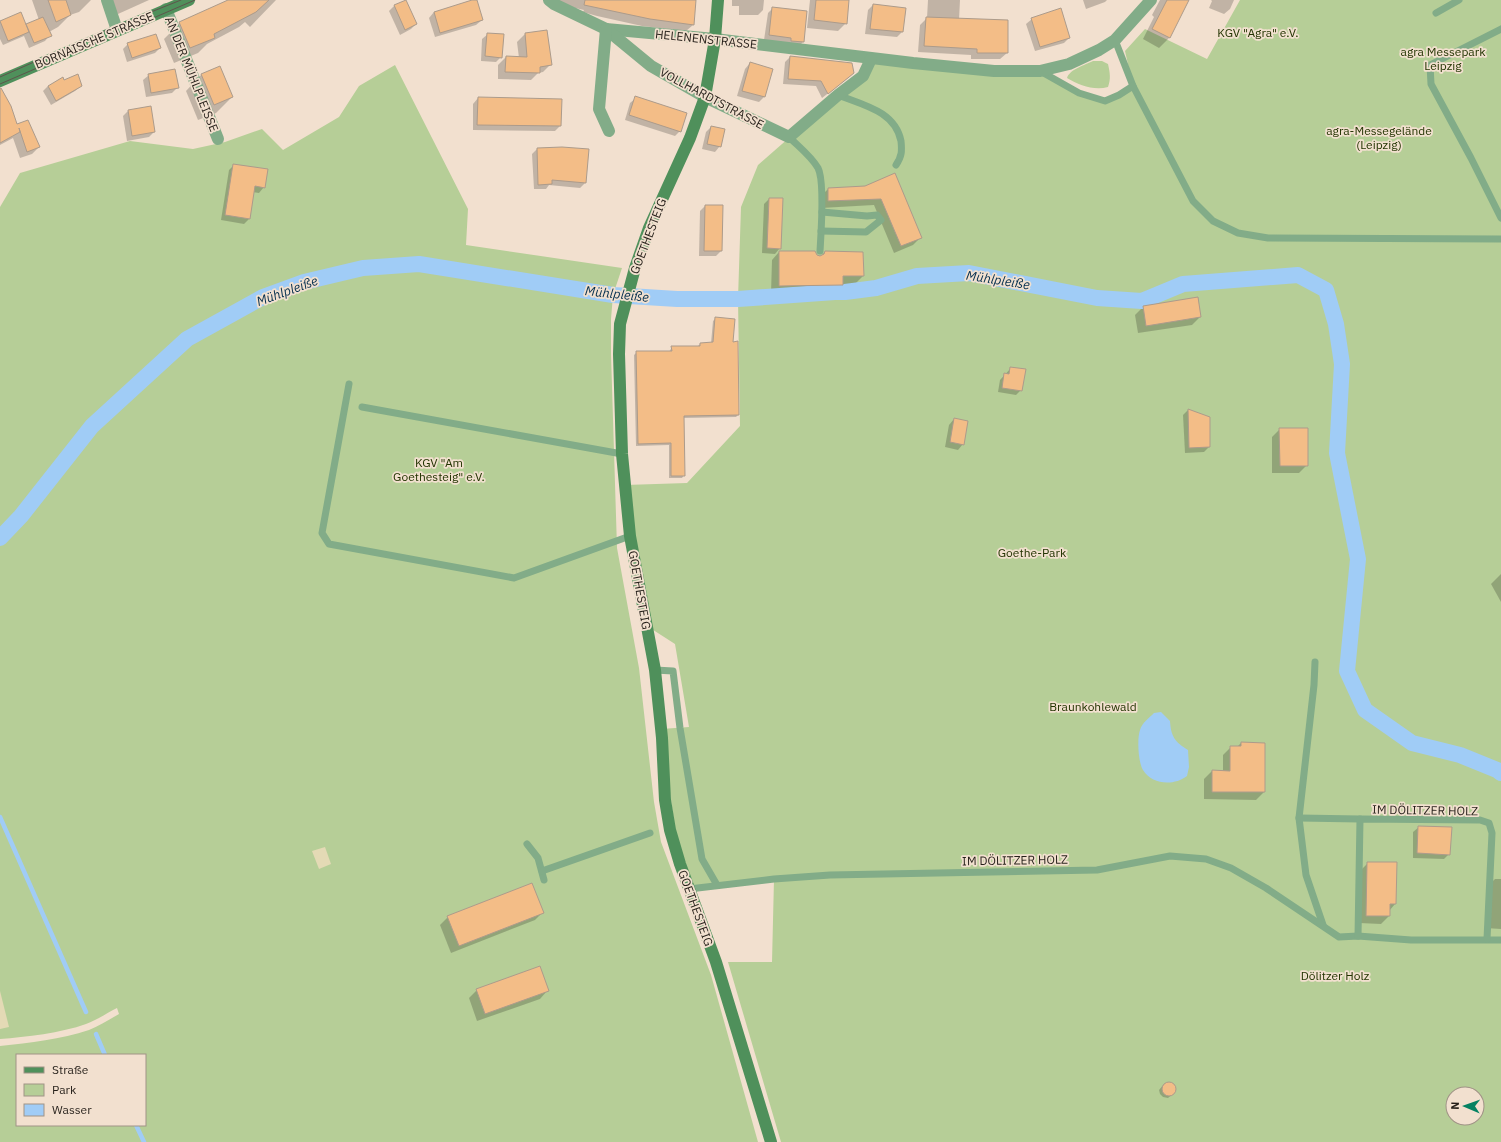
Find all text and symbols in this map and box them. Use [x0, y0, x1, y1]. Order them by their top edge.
street label: BORNAISCHE STRASSE [32, 8, 156, 72]
street label: AN DER MÜHLPLEISSE [162, 14, 222, 134]
park label: KGV "Agra" e.V. [1217, 25, 1299, 40]
street label: HELENENSTRASSE [654, 26, 758, 52]
park label: agra Messepark Leipzig [1401, 44, 1486, 73]
street label: VOLLHARDTSTRASSE [657, 64, 767, 132]
park label: agra-Messegelände (Leipzig) [1326, 123, 1432, 152]
street label: GOETHESTEIG [627, 196, 669, 276]
water label: Mühlpleiße [965, 267, 1031, 293]
water label: Mühlpleiße [254, 272, 320, 310]
water label: Mühlpleiße [584, 282, 650, 306]
park label: KGV "Am Goethesteig" e.V. [393, 455, 485, 484]
park label: Goethe-Park [998, 545, 1067, 560]
street label: GOETHESTEIG [626, 549, 654, 631]
park label: Braunkohlewald [1049, 699, 1137, 714]
street label: IM DÖLITZER HOLZ [1372, 802, 1478, 818]
street label: IM DÖLITZER HOLZ [962, 852, 1068, 868]
street label: GOETHESTEIG [675, 868, 717, 948]
park label: Dölitzer Holz [1301, 968, 1370, 983]
legend [16, 1054, 146, 1126]
text: Straße [52, 1062, 89, 1077]
text: Park [52, 1082, 77, 1097]
north arrow [1445, 1086, 1485, 1126]
text: N [1448, 1101, 1462, 1110]
text: Wasser [52, 1102, 92, 1117]

